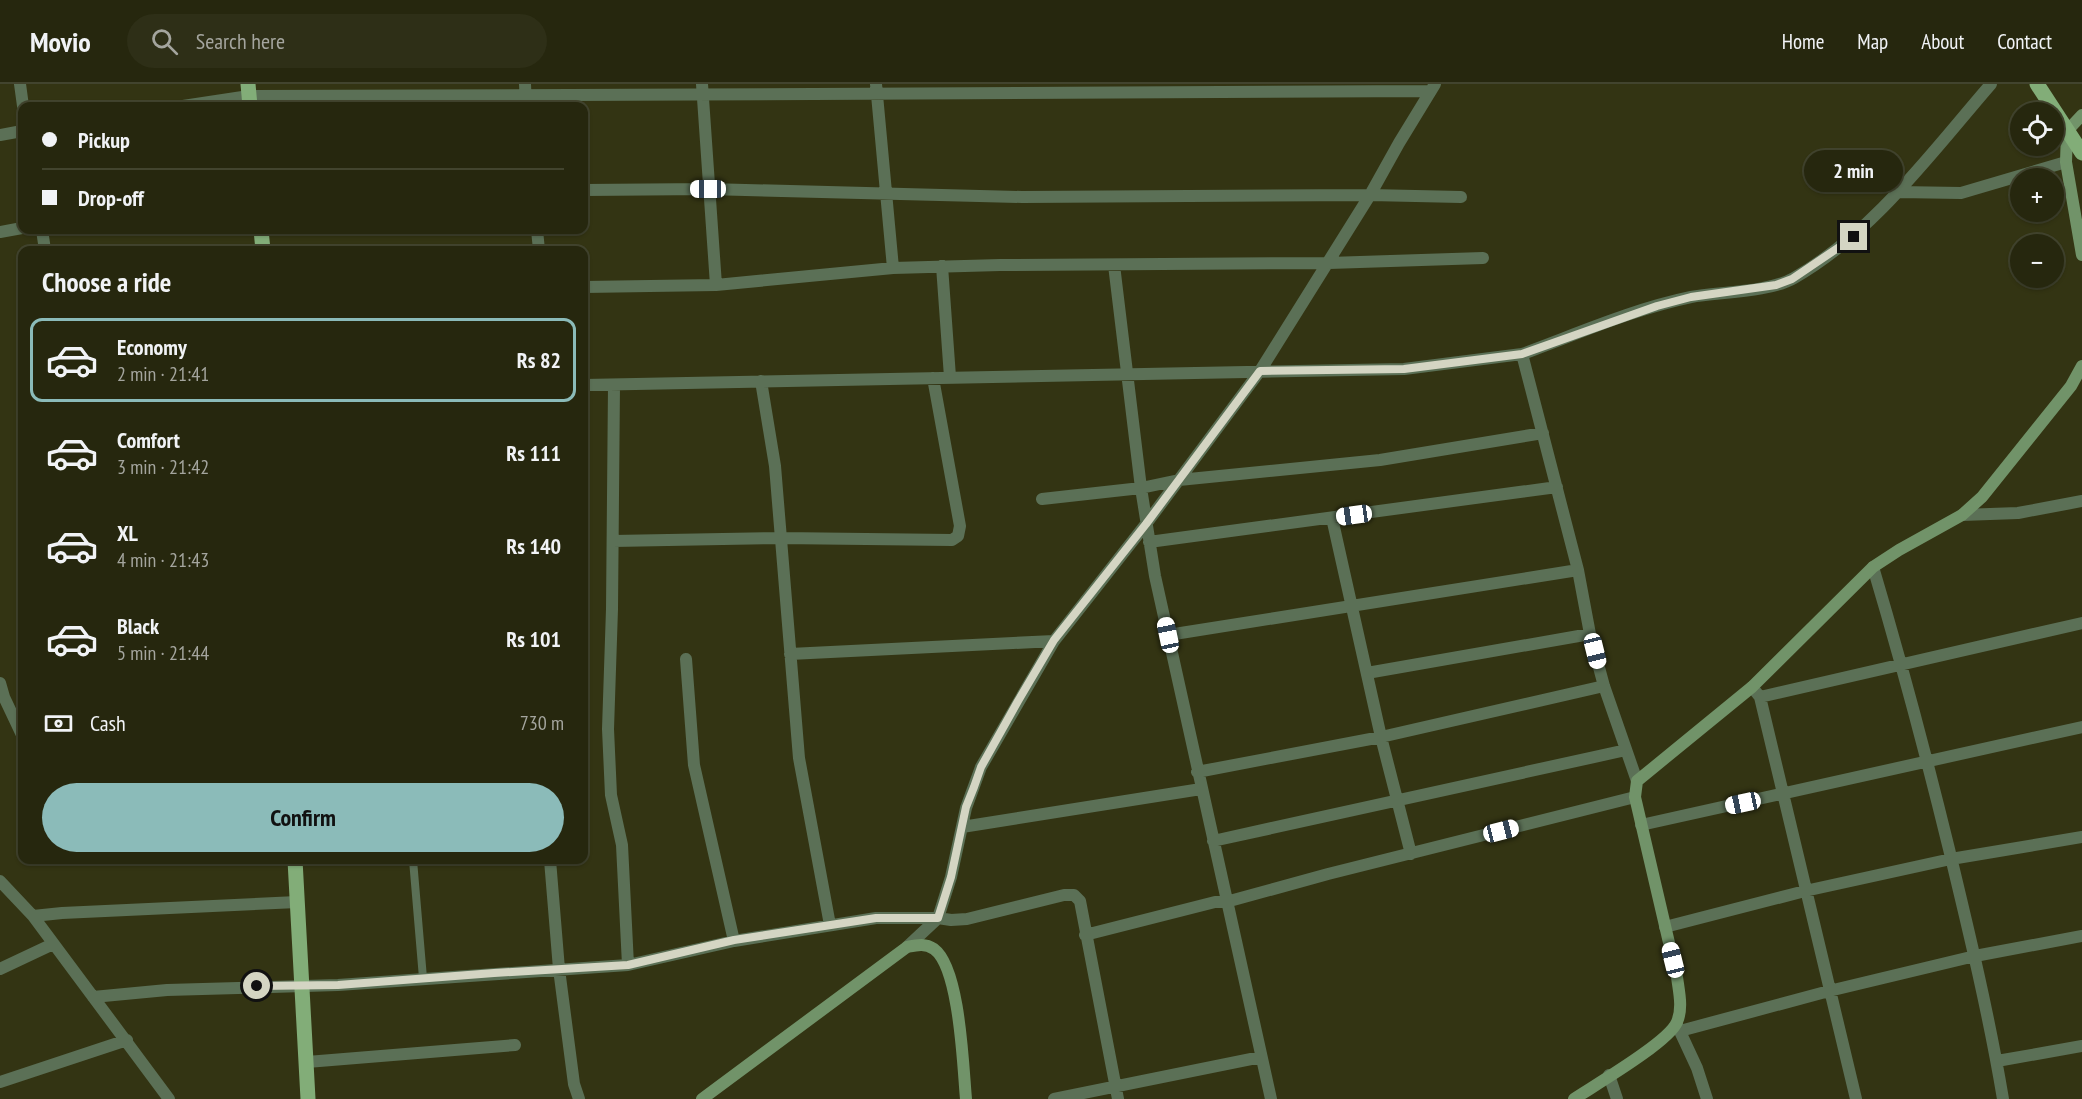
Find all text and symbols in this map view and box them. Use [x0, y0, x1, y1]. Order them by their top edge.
search box [127, 14, 547, 68]
text: Movio [30, 23, 91, 60]
icon: search [148, 25, 181, 58]
text: Search here [196, 27, 285, 55]
text: Home [1782, 28, 1824, 55]
text: Map [1857, 28, 1888, 55]
text: About [1921, 28, 1964, 55]
text: Contact [1997, 28, 2052, 55]
map controls [2010, 102, 2064, 288]
button: locate [2010, 102, 2064, 156]
text: Pickup [78, 126, 130, 154]
callout: 2 min [1804, 150, 1904, 192]
text: 2 min [1833, 158, 1874, 184]
button: + [2010, 168, 2064, 222]
car [690, 180, 726, 198]
text: Drop-off [78, 184, 144, 212]
route end [1840, 223, 1867, 250]
button: − [2010, 234, 2064, 288]
text: Choose a ride [42, 265, 171, 299]
icon: car [45, 333, 99, 387]
text: Economy [117, 333, 187, 361]
text: Rs 82 [517, 346, 561, 374]
text: 2 min · 21:41 [117, 361, 209, 387]
icon: car [45, 426, 99, 480]
text: Comfort [117, 426, 180, 454]
text: Rs 111 [506, 439, 561, 467]
text: 3 min · 21:42 [117, 454, 209, 480]
car [1335, 504, 1373, 526]
icon: car [45, 519, 99, 573]
text: XL [117, 519, 138, 547]
text: Rs 140 [506, 532, 561, 560]
text: 4 min · 21:43 [117, 547, 209, 573]
icon: car [45, 612, 99, 666]
text: Black [117, 612, 159, 640]
car [1155, 616, 1181, 654]
text: Rs 101 [506, 625, 561, 653]
car [1582, 631, 1608, 671]
text: 5 min · 21:44 [117, 640, 209, 666]
icon: cash [42, 707, 75, 740]
text: Cash [90, 709, 126, 737]
text: 730 m [520, 710, 564, 736]
button: Confirm [42, 783, 564, 852]
car [1724, 790, 1762, 816]
car [1481, 818, 1521, 844]
car [1660, 940, 1686, 980]
route start [243, 972, 270, 999]

